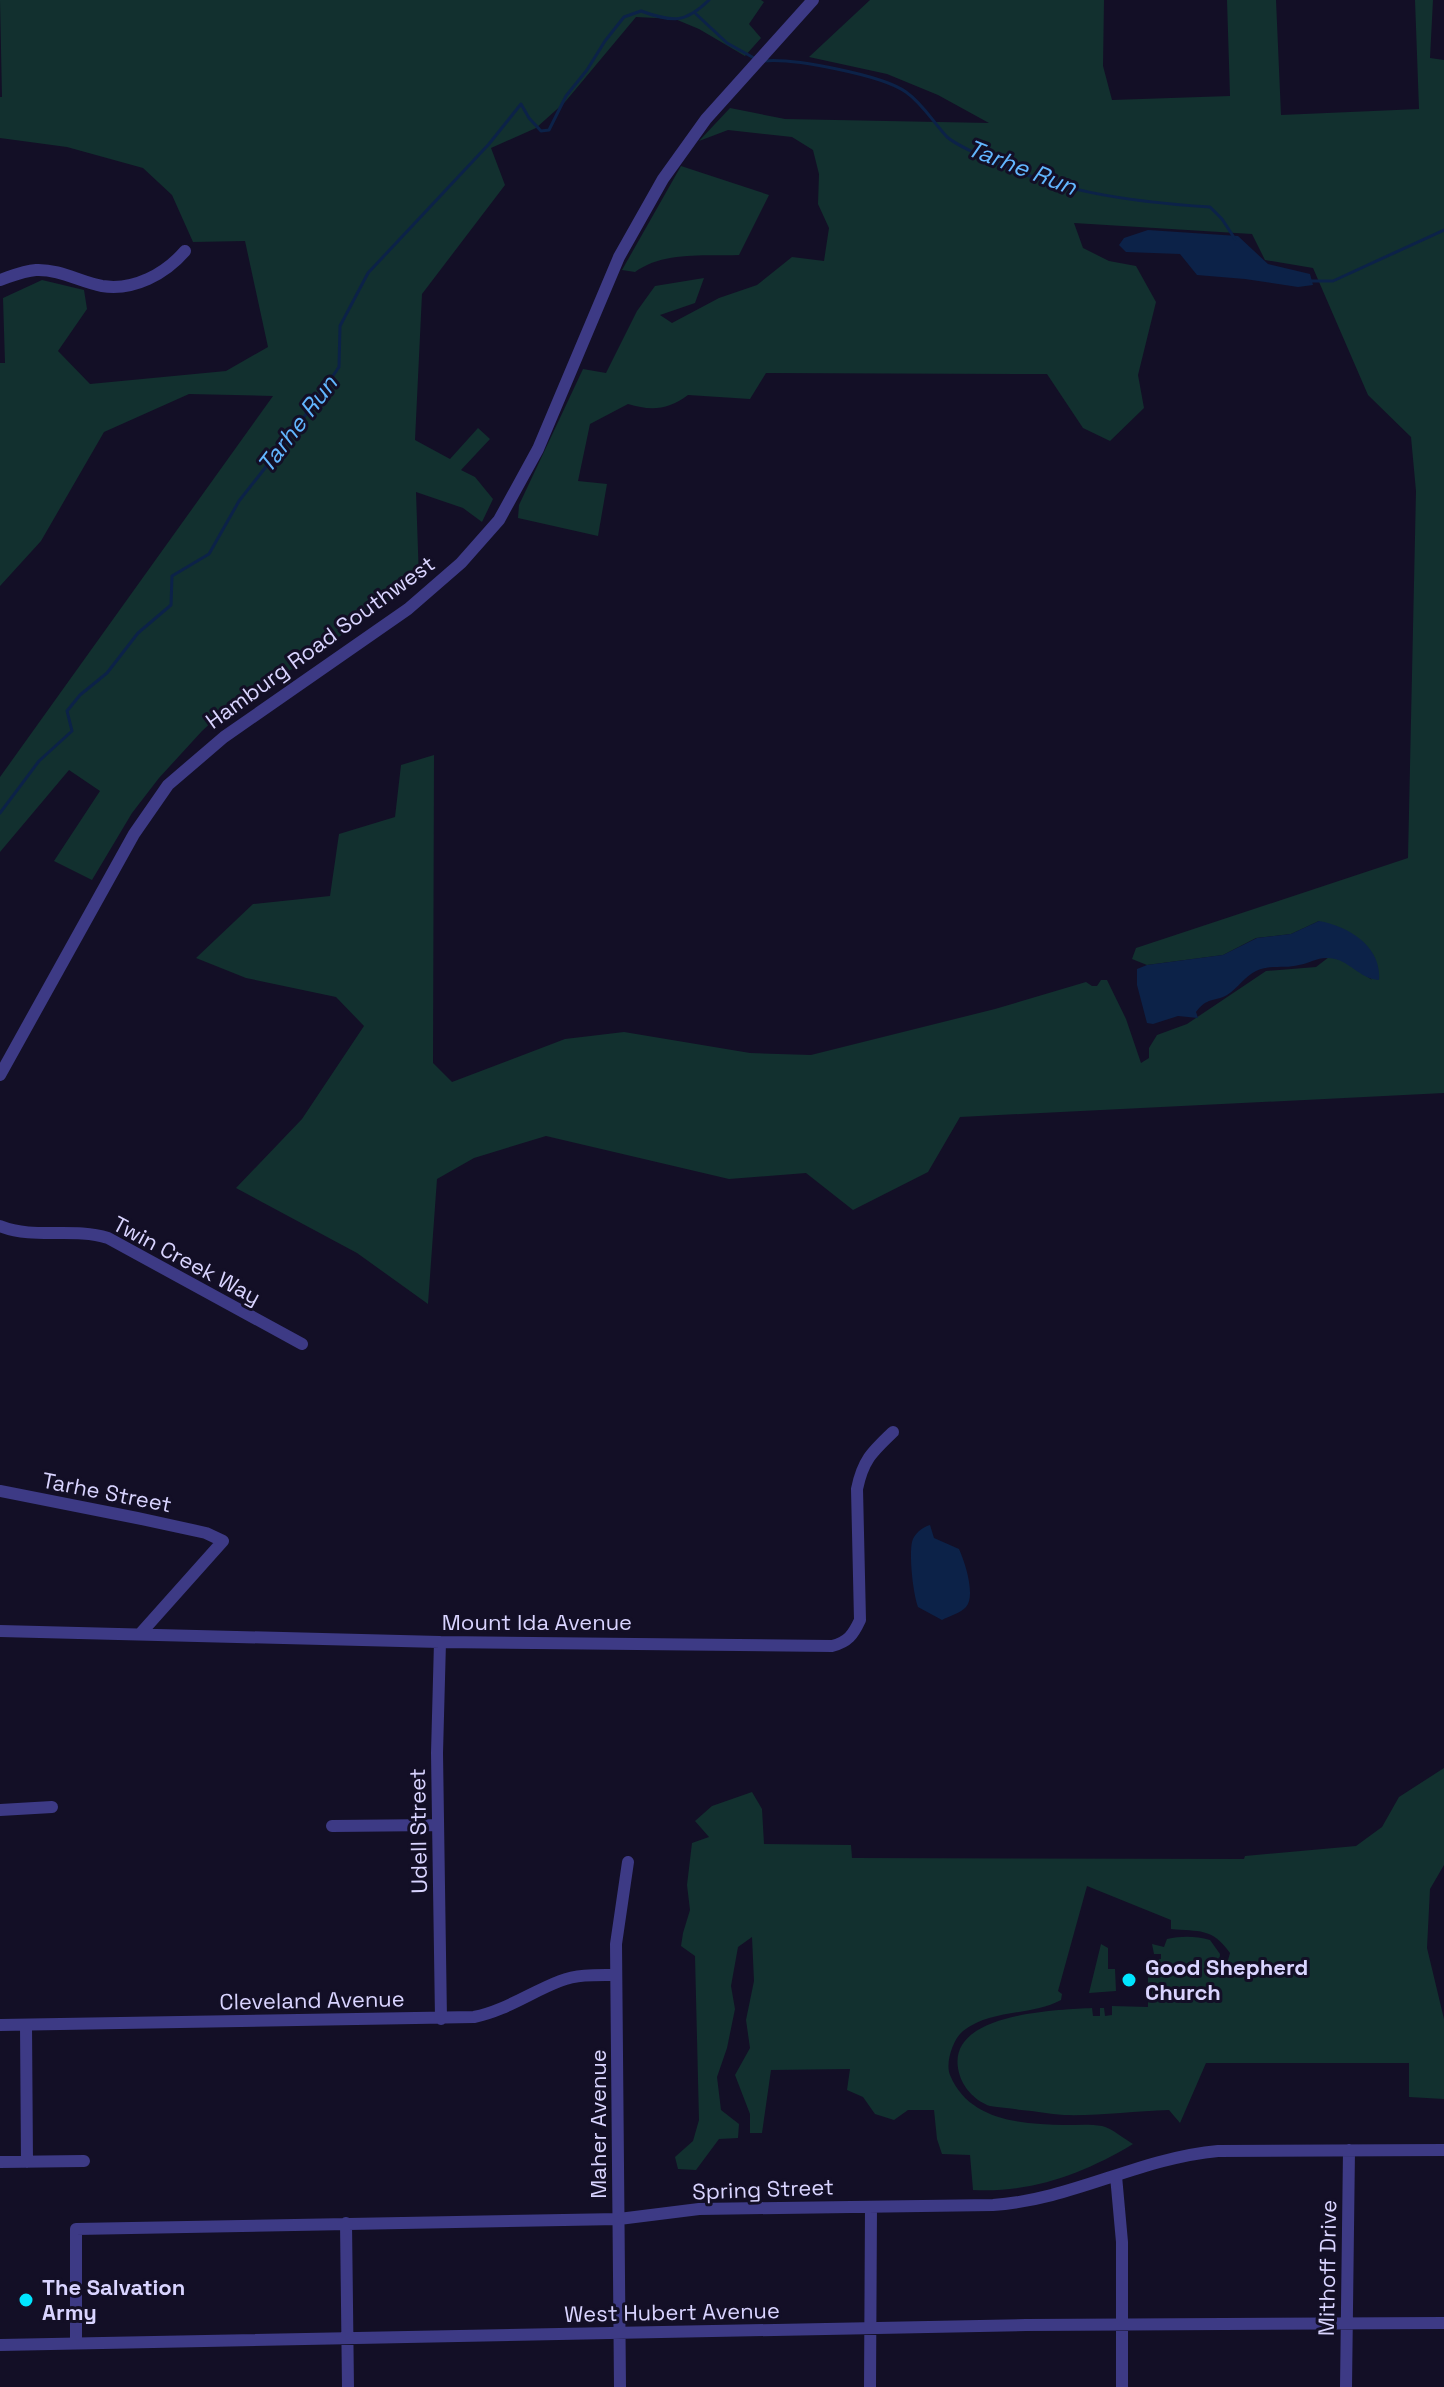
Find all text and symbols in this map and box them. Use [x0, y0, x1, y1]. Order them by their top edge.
water label: Tarhe Run [963, 132, 1082, 202]
water label: Tarhe Run [250, 368, 345, 479]
street label: Hamburg Road Southwest [200, 549, 440, 735]
street label: Twin Creek Way [108, 1209, 266, 1311]
street label: Tarhe Street [40, 1466, 174, 1518]
street label: Mount Ida Avenue [442, 1608, 632, 1636]
street label: Udell Street [403, 1768, 433, 1894]
place label: Good Shepherd Church [1145, 1953, 1308, 2006]
marker: Good Shepherd Church [1120, 1971, 1138, 1989]
street label: Cleveland Avenue [219, 1984, 405, 2016]
street label: Maher Avenue [584, 2049, 612, 2199]
street label: Spring Street [692, 2173, 834, 2205]
street label: Mithoff Drive [1312, 2200, 1342, 2336]
place label: The Salvation Army [42, 2273, 185, 2326]
marker: The Salvation Army [17, 2291, 35, 2309]
street label: West Hubert Avenue [564, 2296, 780, 2328]

